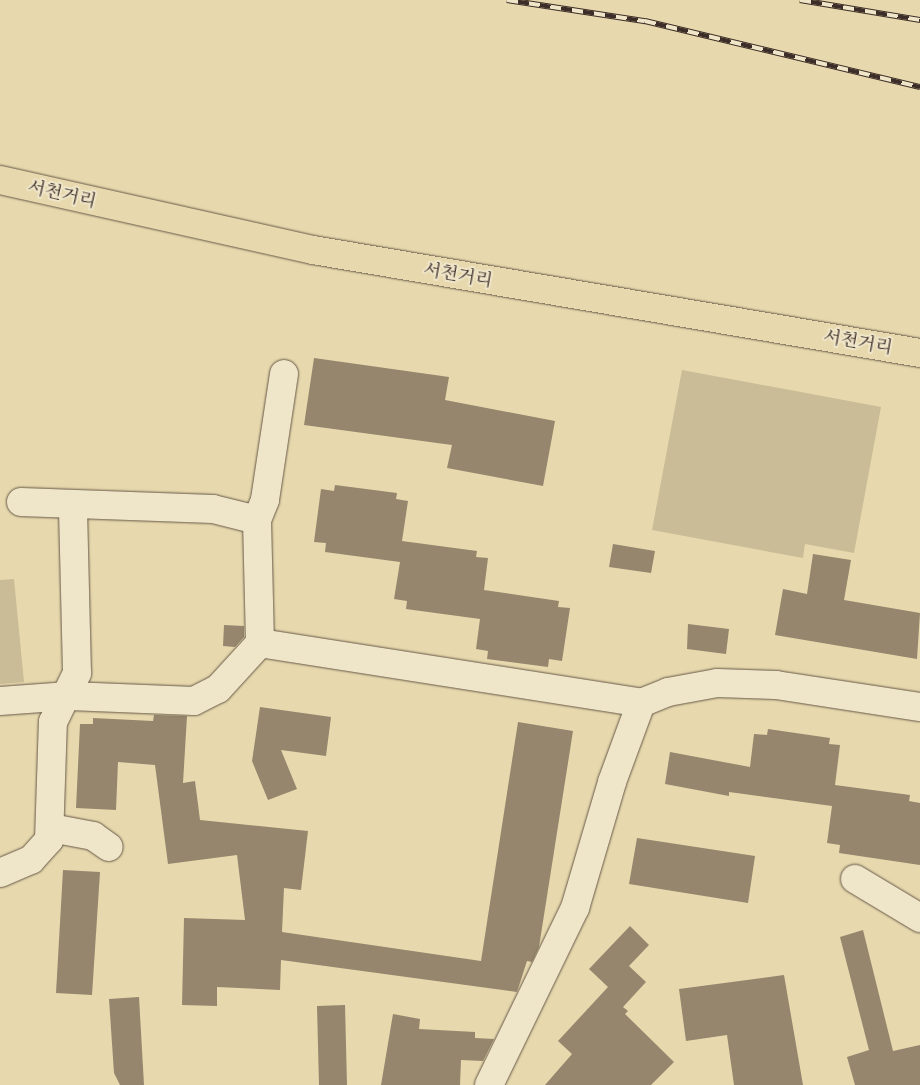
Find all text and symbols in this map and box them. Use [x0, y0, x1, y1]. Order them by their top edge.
street label: 서천거리 [26, 176, 98, 212]
street label: 서천거리 [422, 258, 494, 292]
street label: 서천거리 [822, 325, 894, 359]

